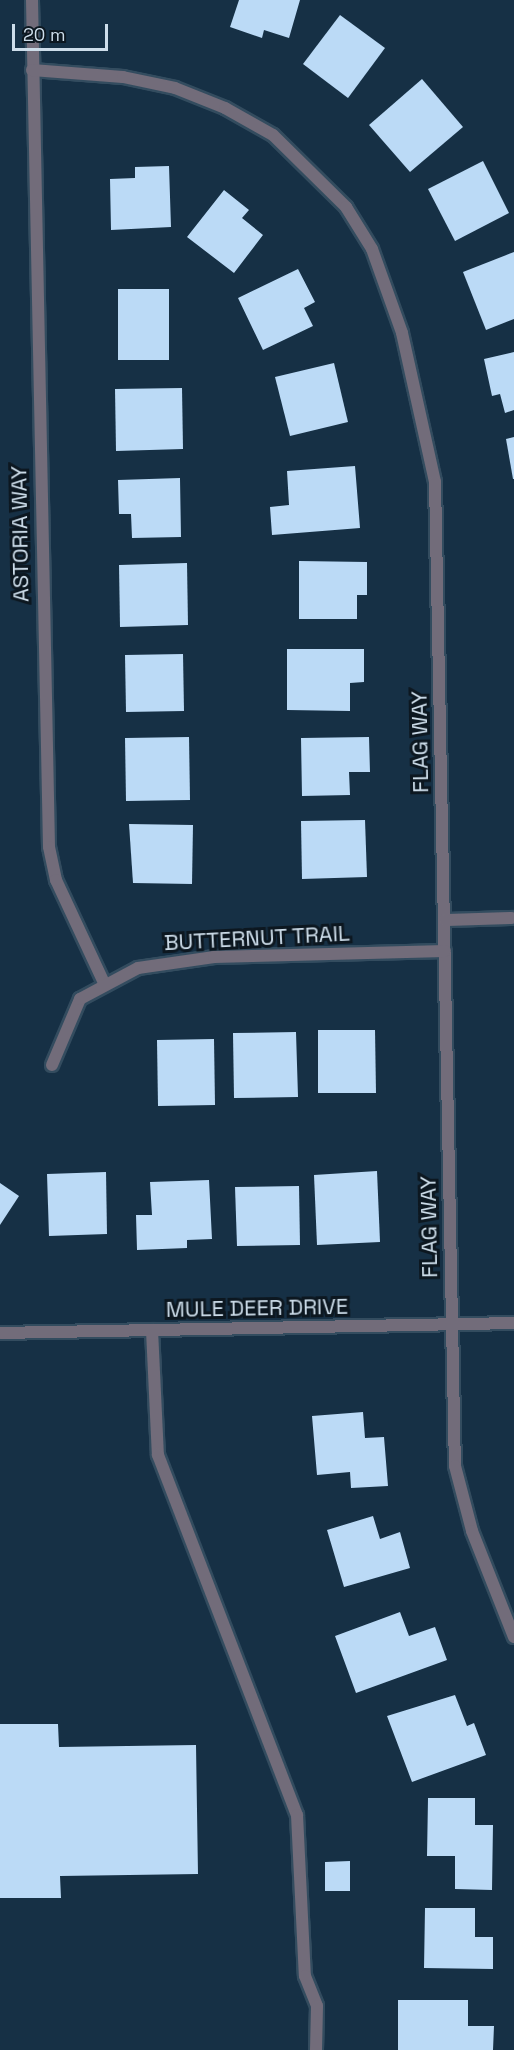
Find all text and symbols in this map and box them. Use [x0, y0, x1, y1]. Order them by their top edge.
scale bar [15, 12, 111, 50]
text: 20 m [23, 23, 66, 46]
street label: ASTORIA WAY [6, 465, 34, 603]
street label: FLAG WAY [406, 691, 434, 793]
street label: BUTTERNUT TRAIL [163, 920, 351, 956]
street label: FLAG WAY [415, 1176, 443, 1278]
street label: MULE DEER DRIVE [166, 1293, 348, 1323]

